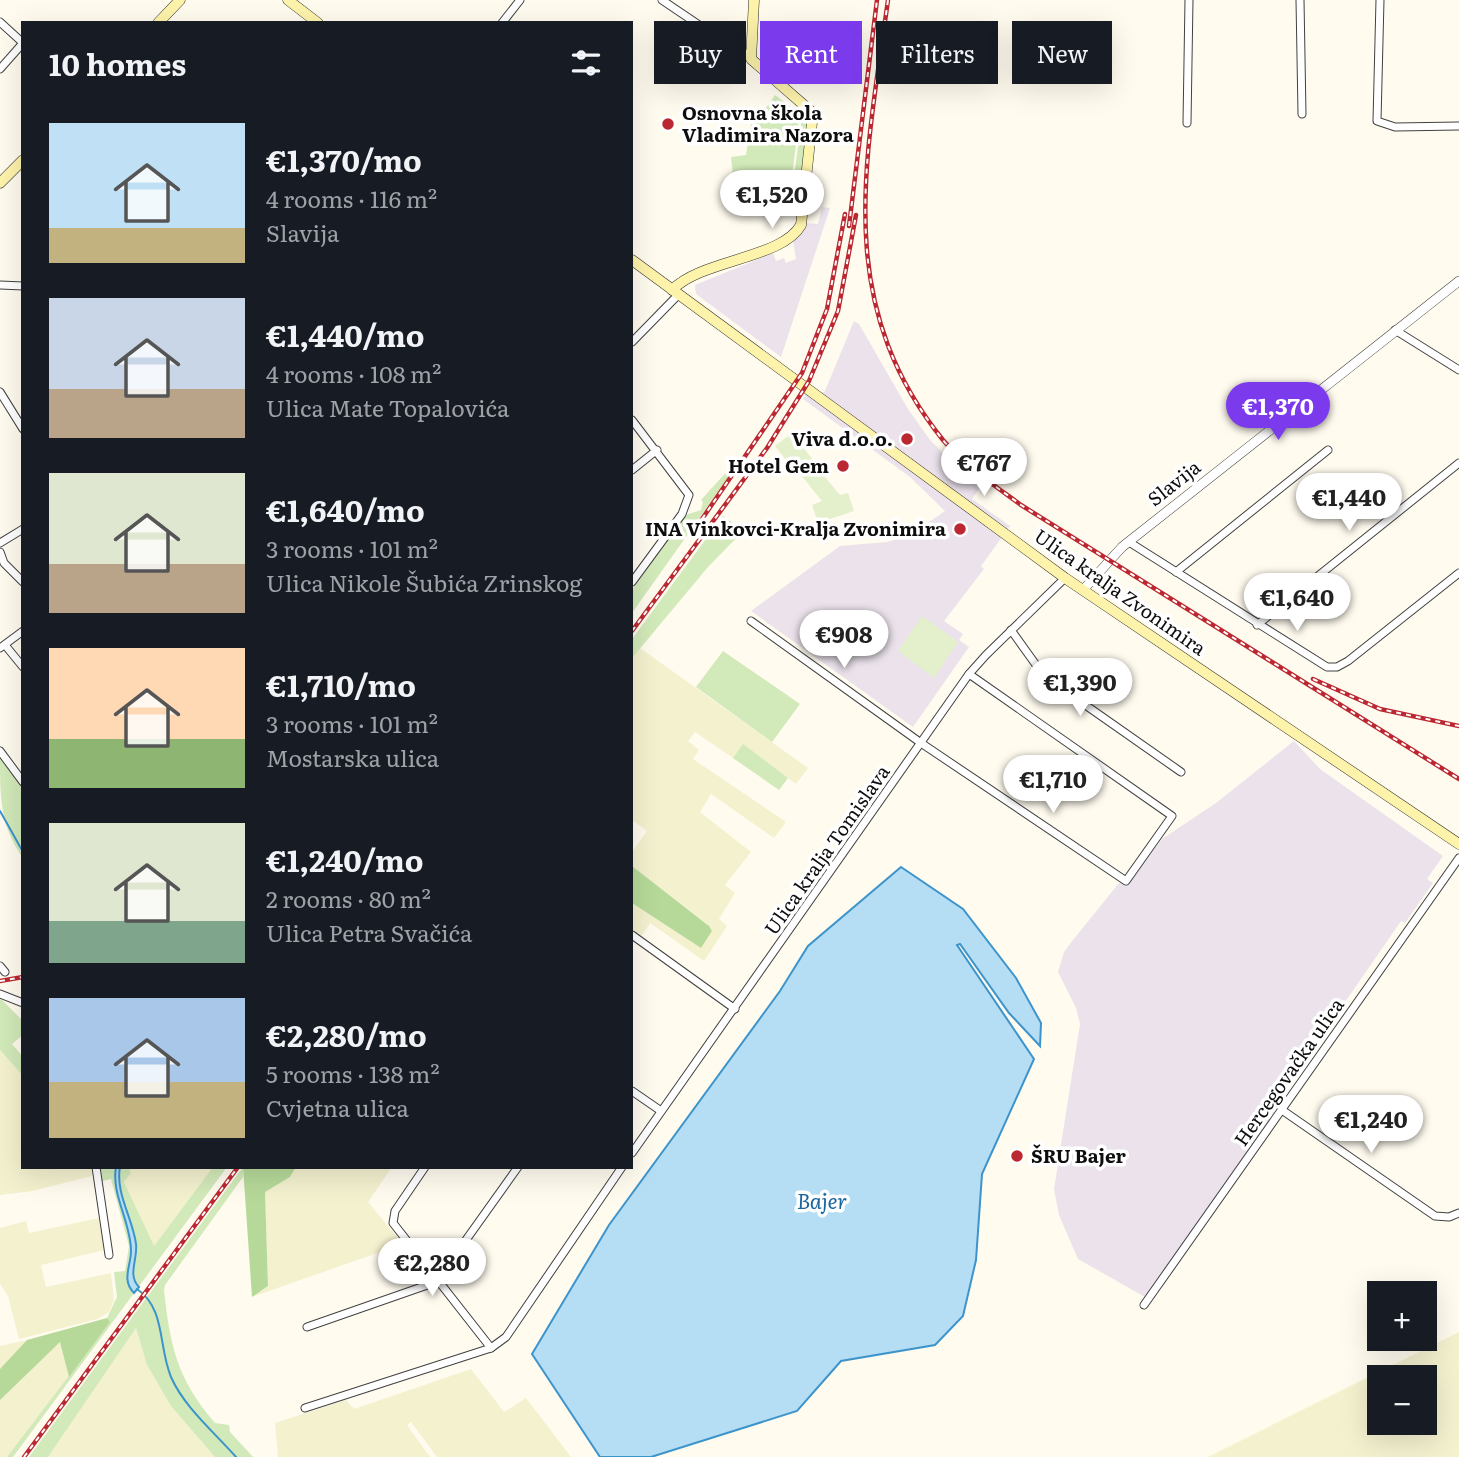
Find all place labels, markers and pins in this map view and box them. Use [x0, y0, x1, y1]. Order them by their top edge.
place label: Osnovna škola Vladimira Nazora [682, 98, 854, 148]
marker: Osnovna škola Vladimira Nazora [660, 116, 676, 132]
pin: €1,520 [715, 170, 829, 230]
pin: €1,370 [1221, 382, 1335, 442]
place label: Viva d.o.o. [791, 424, 893, 452]
marker: Viva d.o.o. [899, 431, 915, 447]
pin: €767 [943, 438, 1025, 498]
place label: Hotel Gem [728, 451, 829, 479]
marker: Hotel Gem [835, 458, 851, 474]
pin: €1,440 [1292, 474, 1406, 533]
place label: INA Vinkovci-Kralja Zvonimira [645, 514, 946, 542]
marker: INA Vinkovci-Kralja Zvonimira [952, 521, 968, 537]
pin: €1,640 [1240, 574, 1354, 633]
pin: €908 [803, 610, 885, 670]
pin: €1,390 [1023, 658, 1137, 718]
pin: €1,710 [996, 756, 1110, 815]
pin: €1,240 [1314, 1096, 1428, 1155]
place label: ŠRU Bajer [1031, 1141, 1126, 1169]
marker: ŠRU Bajer [1009, 1148, 1025, 1164]
pin: €2,280 [375, 1238, 489, 1298]

